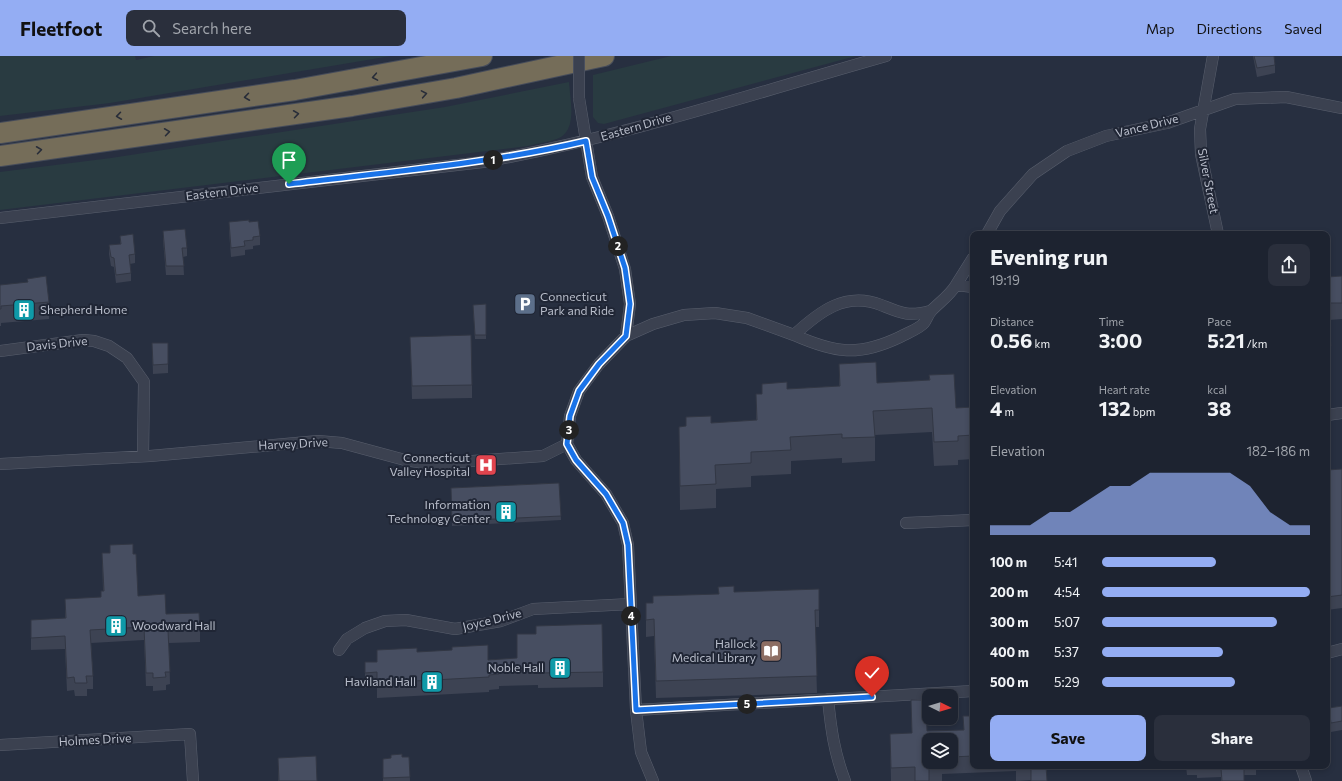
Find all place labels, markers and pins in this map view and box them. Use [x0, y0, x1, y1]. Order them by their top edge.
pin [272, 143, 306, 184]
pin: 1 [483, 150, 503, 170]
pin: 2 [608, 236, 628, 256]
place label: Connecticut Park and Ride [540, 289, 614, 317]
parking icon: Connecticut Park and Ride [512, 291, 538, 317]
building icon: Shepherd Home [11, 297, 37, 323]
place label: Shepherd Home [40, 302, 127, 316]
pin: 3 [559, 420, 579, 440]
place label: Connecticut Valley Hospital [389, 450, 470, 478]
hospital icon: Connecticut Valley Hospital [473, 452, 499, 478]
place label: Information Technology Center [387, 497, 490, 525]
building icon: Information Technology Center [493, 499, 519, 525]
pin: 4 [621, 606, 641, 626]
building icon: Woodward Hall [103, 613, 129, 639]
place label: Woodward Hall [132, 618, 216, 632]
place label: Hallock Medical Library [672, 636, 756, 664]
library icon: Hallock Medical Library [758, 638, 784, 664]
building icon: Noble Hall [547, 655, 573, 681]
pin [855, 656, 889, 697]
place label: Noble Hall [488, 660, 544, 674]
building icon: Haviland Hall [419, 669, 445, 695]
place label: Haviland Hall [345, 674, 416, 688]
pin: 5 [737, 694, 757, 714]

